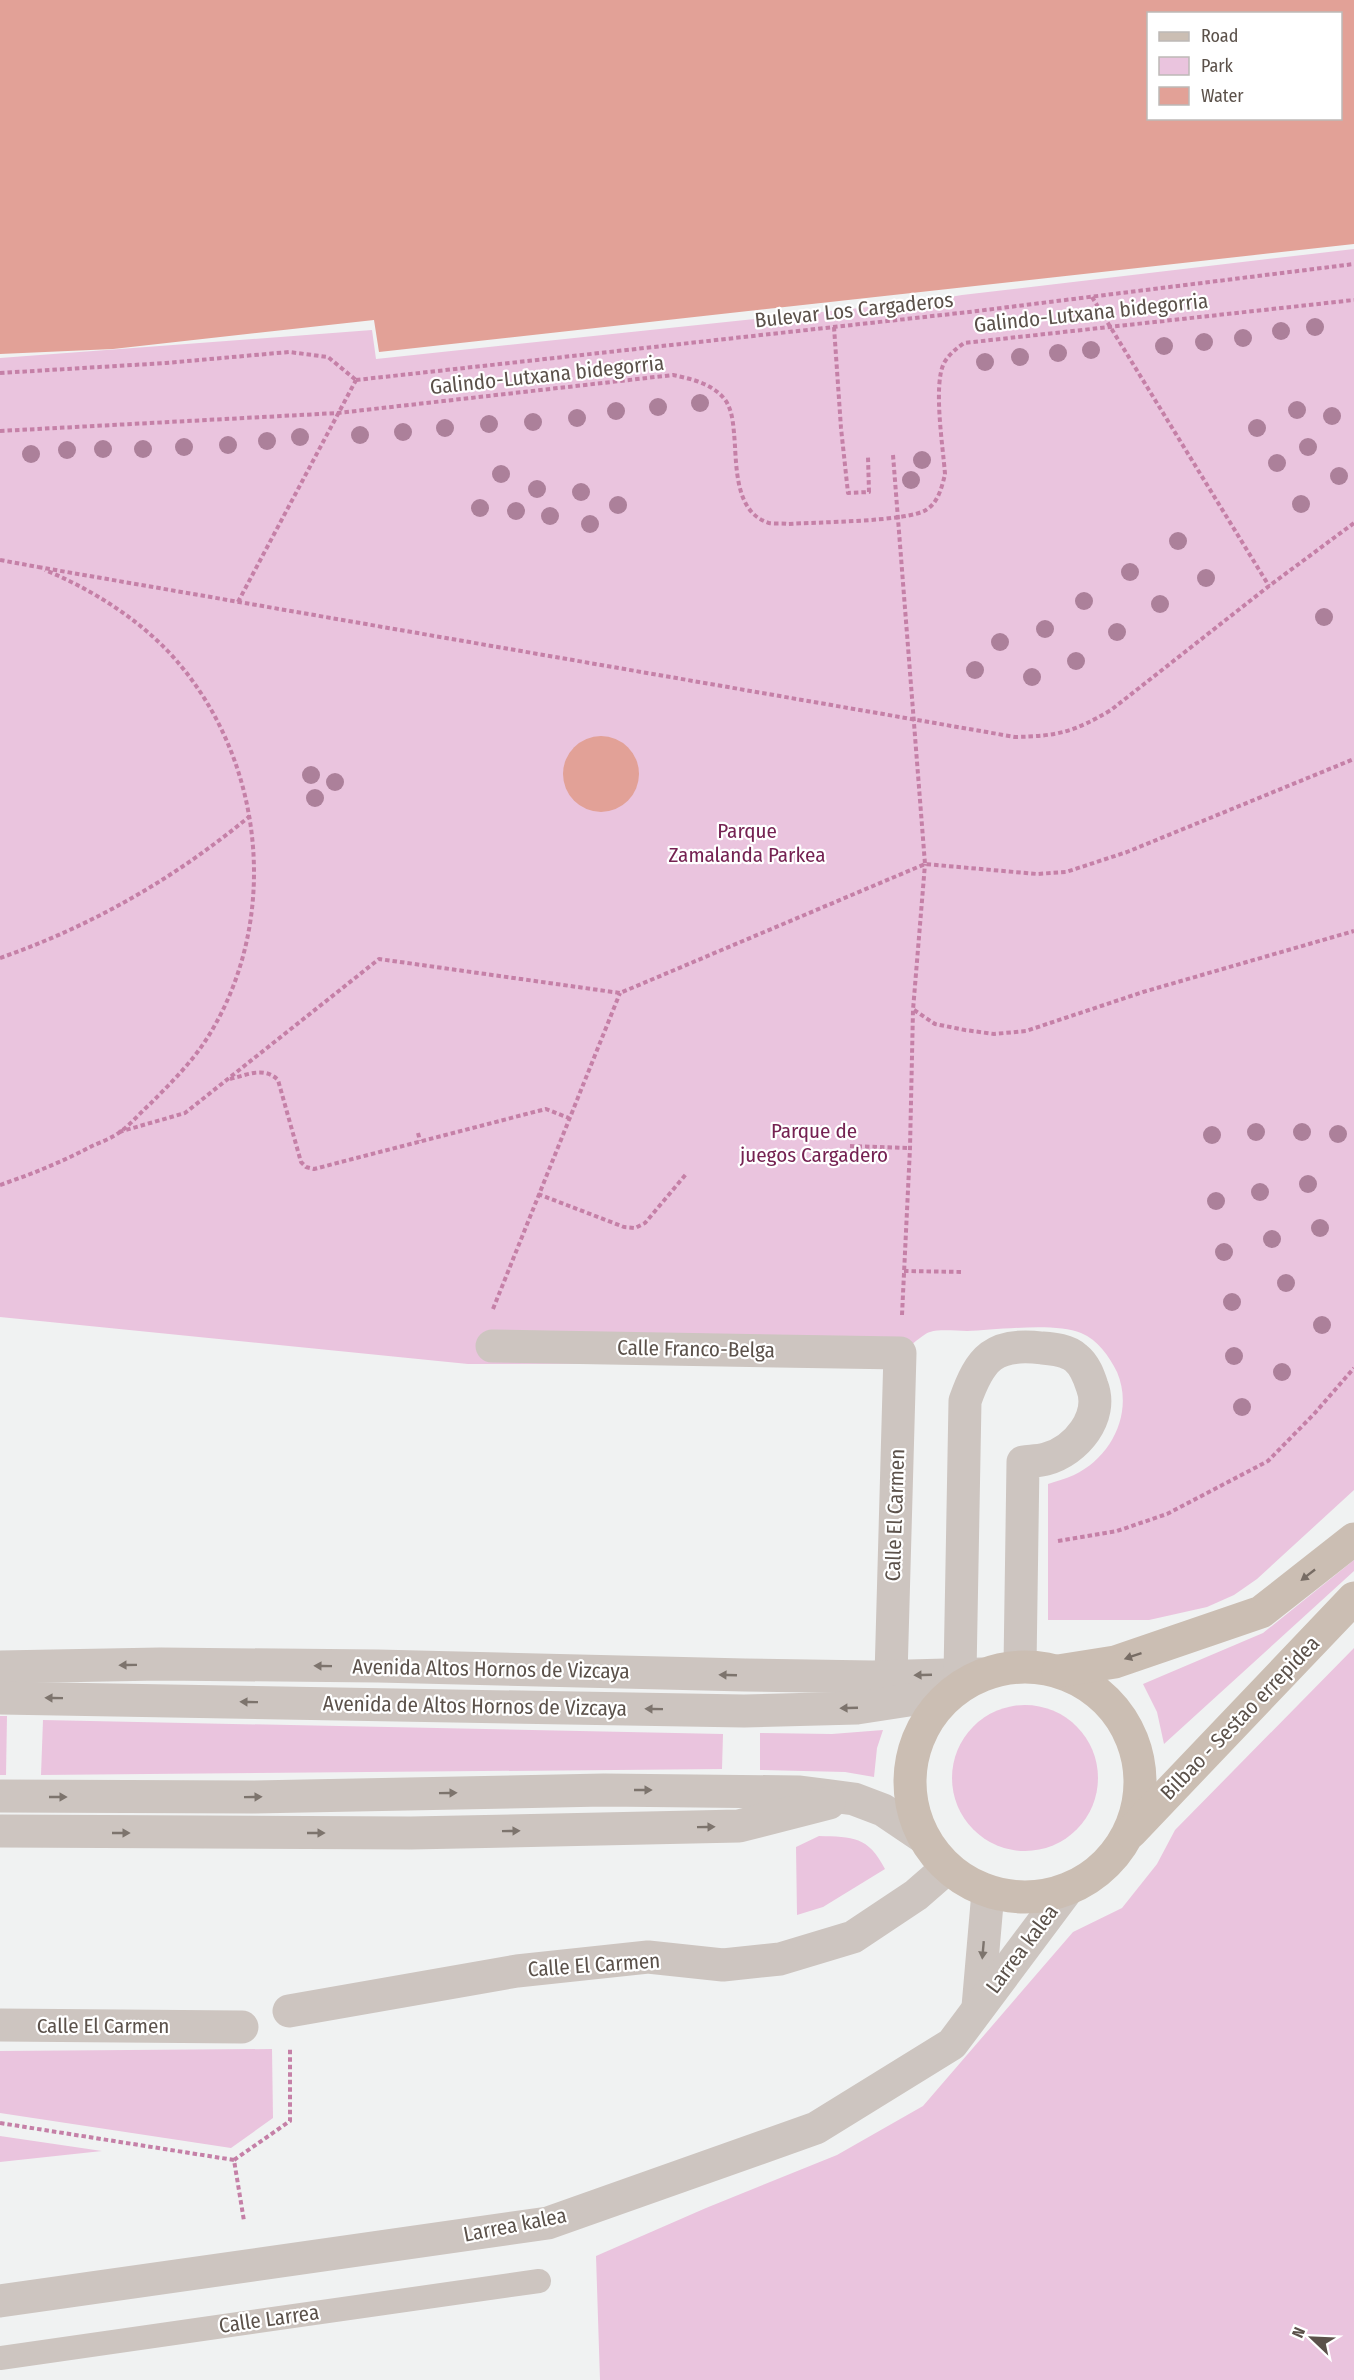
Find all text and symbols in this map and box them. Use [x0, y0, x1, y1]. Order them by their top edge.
legend [1147, 12, 1342, 120]
text: Road [1201, 25, 1238, 47]
text: Park [1201, 55, 1234, 77]
text: Water [1201, 85, 1244, 107]
street label: Bulevar Los Cargaderos [753, 287, 955, 333]
street label: Galindo-Lutxana bidegorria [973, 288, 1209, 338]
street label: Galindo-Lutxana bidegorria [429, 350, 665, 400]
park label: Parque Zamalanda Parkea [669, 818, 825, 868]
park label: Parque de juegos Cargadero [739, 1118, 888, 1168]
street label: Calle Franco-Belga [617, 1335, 775, 1363]
street label: Calle El Carmen [880, 1448, 910, 1582]
one-way arrow [1300, 1569, 1316, 1582]
street label: Bilbao - Sestao errepidea [1155, 1631, 1325, 1805]
one-way arrow [1124, 1652, 1142, 1662]
street label: Avenida Altos Hornos de Vizcaya [352, 1654, 630, 1684]
one-way arrow [119, 1660, 138, 1669]
one-way arrow [314, 1661, 333, 1670]
one-way arrow [719, 1670, 738, 1680]
one-way arrow [914, 1671, 933, 1680]
street label: Avenida de Altos Hornos de Vizcaya [323, 1690, 627, 1722]
one-way arrow [45, 1693, 64, 1703]
one-way arrow [239, 1697, 258, 1707]
one-way arrow [644, 1704, 663, 1714]
one-way arrow [839, 1704, 858, 1713]
one-way arrow [634, 1785, 653, 1795]
one-way arrow [439, 1788, 458, 1798]
one-way arrow [49, 1792, 68, 1802]
one-way arrow [244, 1792, 263, 1801]
one-way arrow [697, 1822, 716, 1832]
one-way arrow [502, 1826, 521, 1836]
one-way arrow [112, 1828, 131, 1838]
one-way arrow [307, 1829, 326, 1838]
street label: Larrea kalea [980, 1899, 1064, 1999]
one-way arrow [978, 1940, 988, 1959]
street label: Calle El Carmen [527, 1947, 661, 1983]
street label: Calle El Carmen [37, 2013, 169, 2039]
street label: Larrea kalea [461, 2202, 569, 2248]
street label: Calle Larrea [217, 2299, 321, 2339]
north arrow [1282, 2308, 1342, 2368]
text: N [1288, 2324, 1309, 2340]

